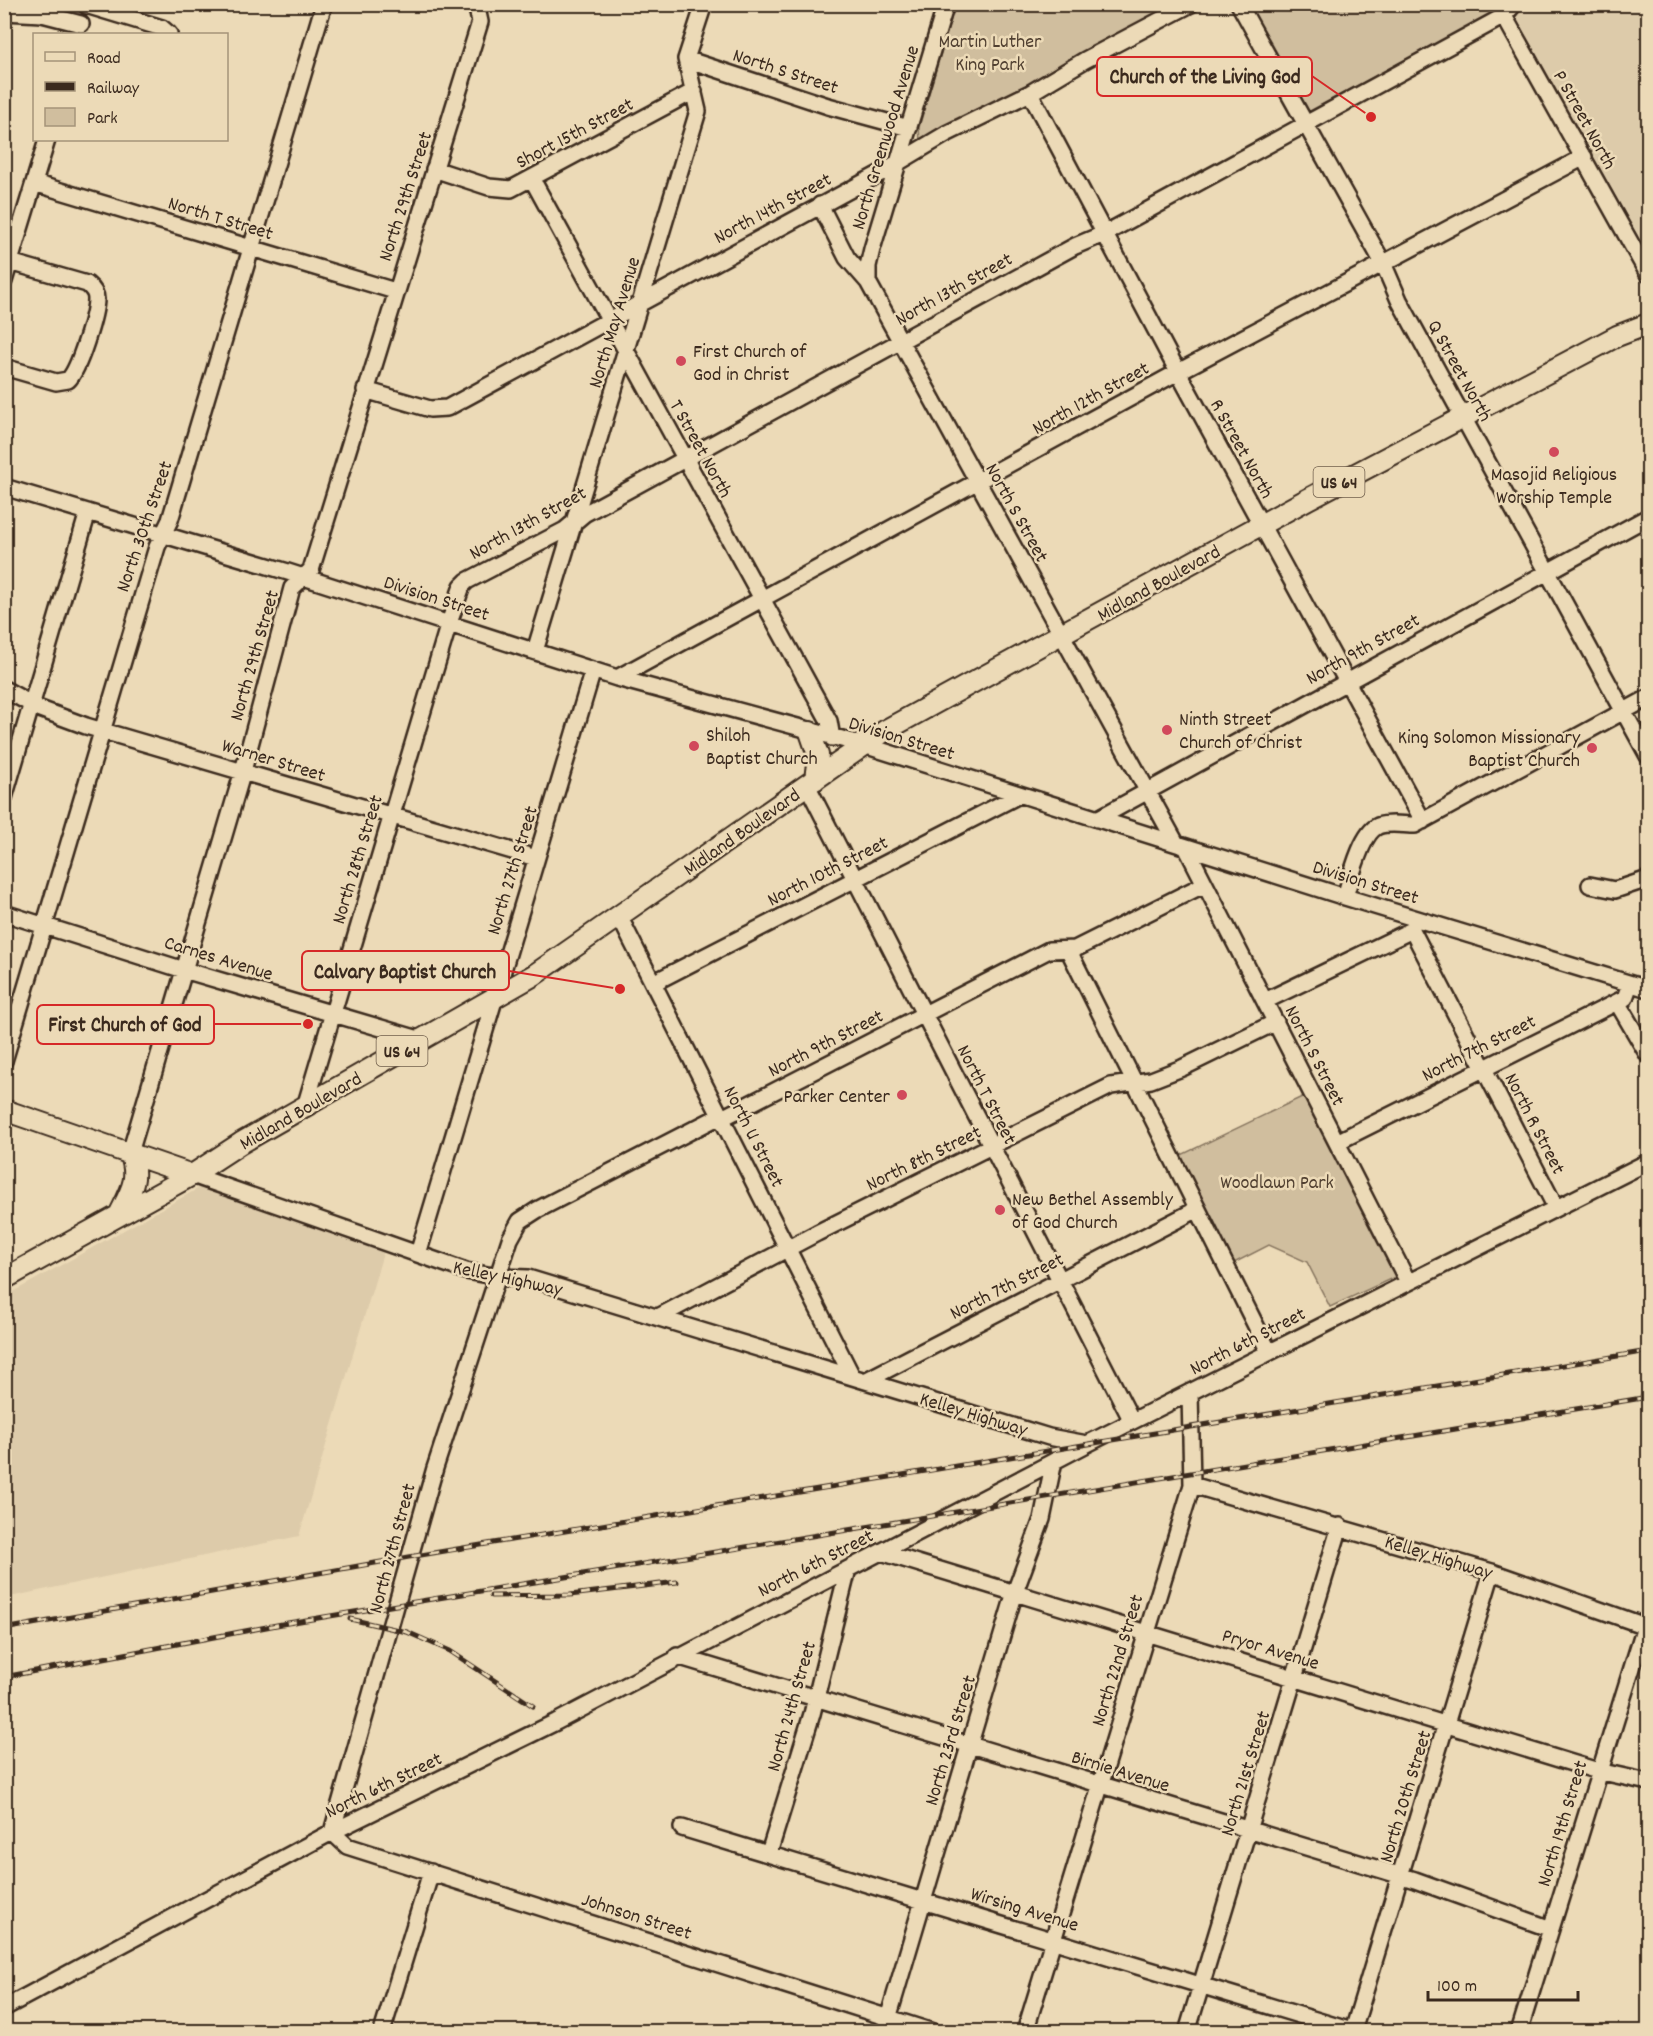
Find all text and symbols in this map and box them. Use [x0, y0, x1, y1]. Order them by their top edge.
park label: Martin Luther King Park [939, 29, 1042, 80]
legend [33, 33, 228, 141]
street label: North Greenwood Avenue [846, 42, 928, 233]
street label: North S Street [729, 43, 841, 103]
text: Road [87, 47, 121, 72]
callout: Church of the Living God [1097, 57, 1312, 96]
text: Church of the Living God [1109, 64, 1301, 94]
street label: P Street North [1545, 66, 1622, 175]
text: Railway [87, 77, 140, 102]
street label: Short 15th Street [512, 92, 639, 177]
text: Park [87, 107, 118, 132]
street label: North 29th Street [373, 128, 441, 265]
street label: North 14th Street [710, 167, 837, 252]
street label: North T Street [164, 191, 276, 249]
street label: North 13th Street [891, 247, 1018, 334]
street label: North May Avenue [583, 254, 649, 392]
street label: Q Street North [1419, 316, 1498, 427]
place label: First Church of God in Christ [693, 339, 807, 390]
marker: First Church of God in Christ [674, 354, 688, 368]
street label: North 12th Street [1028, 356, 1155, 443]
street label: R Street North [1201, 394, 1279, 504]
street label: T Street North [661, 395, 738, 504]
marker: Masojid Religious Worship Temple [1547, 445, 1561, 459]
street label: North 30th Street [110, 458, 181, 596]
street label: North S Street [977, 459, 1054, 568]
place label: Masojid Religious Worship Temple [1491, 462, 1617, 513]
road number: US 64 [1314, 467, 1364, 497]
street label: North 13th Street [465, 481, 592, 568]
street label: Midland Boulevard [1093, 539, 1226, 630]
street label: Division Street [380, 570, 492, 630]
street label: North 29th Street [224, 587, 288, 725]
street label: North 9th Street [1301, 608, 1425, 693]
place label: Ninth Street Church of Christ [1179, 707, 1302, 758]
street label: Division Street [845, 710, 958, 769]
place label: Shiloh Baptist Church [706, 723, 818, 774]
marker: Ninth Street Church of Christ [1160, 723, 1174, 737]
place label: King Solomon Missionary Baptist Church [1398, 725, 1581, 776]
street label: Warner Street [218, 733, 328, 791]
marker: Shiloh Baptist Church [687, 739, 701, 753]
marker: King Solomon Missionary Baptist Church [1585, 741, 1599, 755]
street label: Midland Boulevard [679, 783, 807, 884]
street label: North 28th Street [326, 792, 392, 928]
street label: North 27th Street [481, 803, 547, 939]
street label: North 10th Street [763, 830, 894, 915]
street label: Division Street [1309, 854, 1422, 913]
street label: Carnes Avenue [160, 930, 276, 990]
callout: Calvary Baptist Church [302, 951, 509, 990]
text: Calvary Baptist Church [314, 959, 497, 989]
street label: North S Street [1276, 1001, 1351, 1111]
street label: North 9th Street [764, 1004, 889, 1086]
callout: First Church of God [37, 1005, 214, 1044]
street label: North 7th Street [1417, 1009, 1541, 1090]
text: First Church of God [48, 1012, 202, 1042]
road number: US 64 [376, 1036, 428, 1066]
street label: North T Street [948, 1041, 1022, 1150]
street label: Midland Boulevard [235, 1066, 368, 1159]
street label: North R Street [1496, 1069, 1571, 1180]
street label: North U Street [715, 1082, 790, 1193]
place label: Parker Center [784, 1084, 891, 1112]
marker: Parker Center [895, 1088, 909, 1102]
street label: North 8th Street [862, 1120, 987, 1200]
park label: Woodlawn Park [1220, 1170, 1334, 1198]
place label: New Bethel Assembly of God Church [1012, 1187, 1174, 1238]
marker: New Bethel Assembly of God Church [993, 1203, 1007, 1217]
street label: North 7th Street [945, 1247, 1069, 1328]
street label: Kelley Highway [450, 1255, 566, 1305]
street label: North 6th Street [1185, 1301, 1311, 1384]
street label: Kelley Highway [916, 1386, 1031, 1446]
street label: North 27th Street [363, 1481, 425, 1617]
street label: North 6th Street [753, 1523, 879, 1606]
street label: Kelley Highway [1381, 1529, 1496, 1589]
street label: North 22nd Street [1086, 1591, 1152, 1730]
street label: Pryor Avenue [1218, 1623, 1322, 1679]
street label: North 24th Street [761, 1639, 825, 1775]
street label: North 23rd Street [919, 1672, 985, 1809]
street label: North 21st Street [1215, 1708, 1279, 1840]
street label: North 20th Street [1373, 1727, 1440, 1866]
street label: Birnie Avenue [1067, 1745, 1173, 1801]
street label: North 6th Street [321, 1746, 447, 1827]
street label: North 19th Street [1531, 1757, 1596, 1890]
street label: Wirsing Avenue [966, 1881, 1082, 1941]
street label: Johnson Street [577, 1887, 695, 1949]
scale bar [1428, 1964, 1578, 2002]
text: 100 m [1437, 1975, 1477, 2000]

